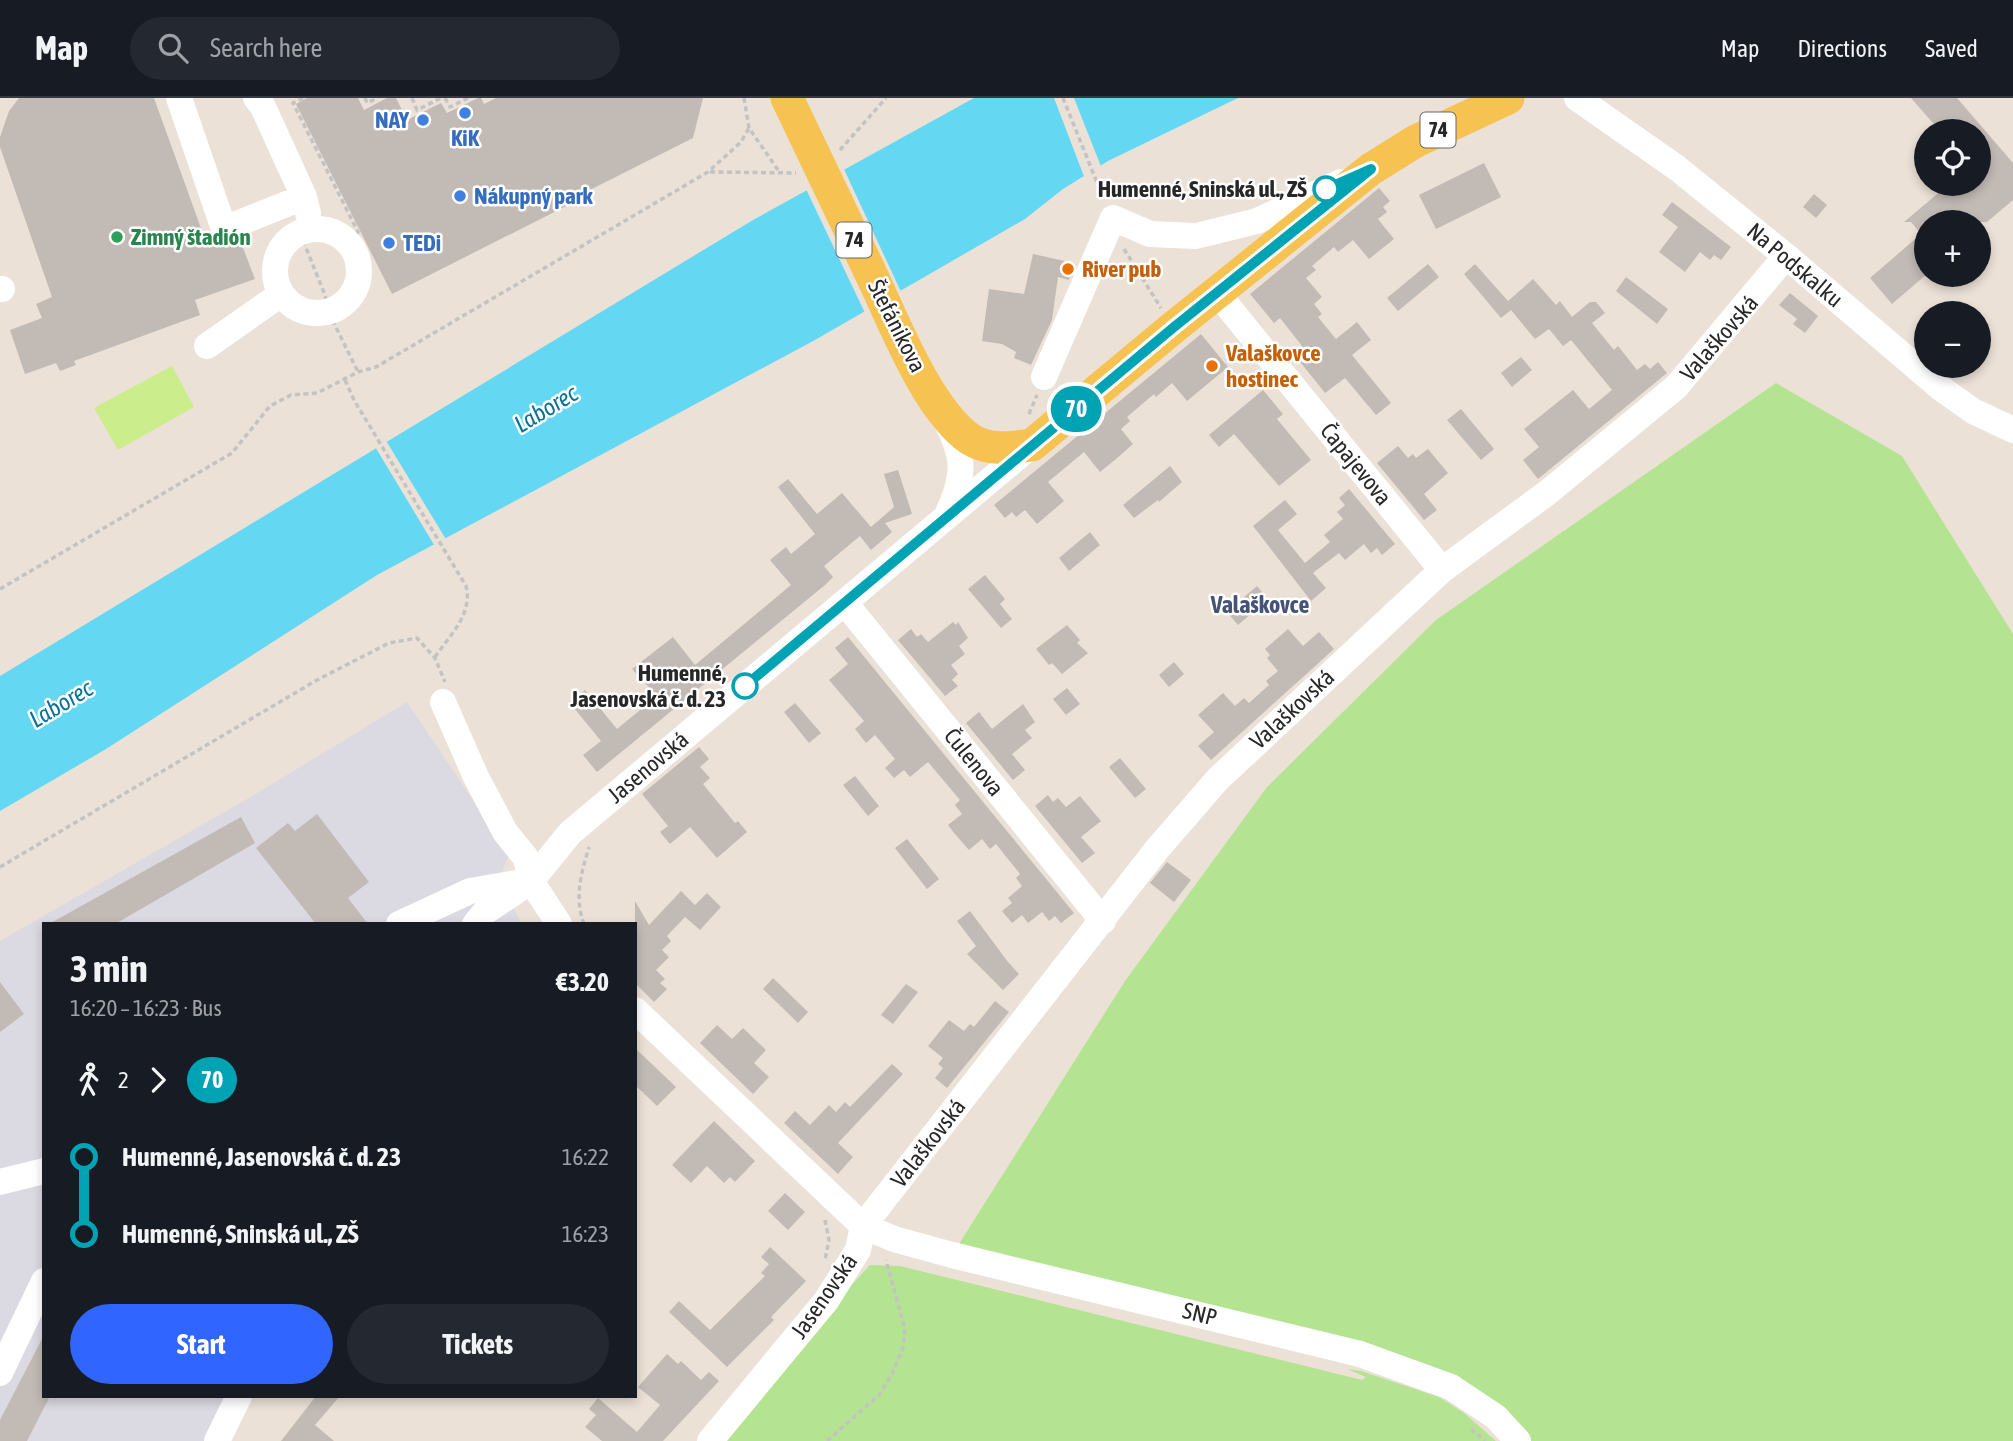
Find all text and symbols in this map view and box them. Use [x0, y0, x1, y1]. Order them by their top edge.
search box [130, 17, 620, 80]
text: Map [35, 29, 88, 67]
icon: search [154, 29, 192, 67]
text: Search here [210, 33, 322, 63]
text: Map [1721, 35, 1759, 62]
text: Directions [1797, 35, 1887, 62]
text: Saved [1925, 35, 1978, 62]
marker: KiK [457, 105, 473, 121]
place label: NAY [375, 107, 410, 133]
marker: NAY [415, 112, 431, 128]
road number: 74 [1420, 112, 1456, 148]
map controls [1914, 119, 1991, 378]
button: locate [1914, 119, 1991, 196]
place label: KiK [451, 125, 480, 151]
place label: Humenné, Sninská ul., ZŠ [1098, 176, 1307, 202]
marker: Humenné, Sninská ul., ZŠ [1313, 176, 1339, 202]
place label: Nákupný park [474, 183, 594, 209]
marker: Nákupný park [452, 188, 468, 204]
button: + [1914, 210, 1991, 287]
street label: Na Podskalku [1742, 218, 1848, 312]
road number: 74 [836, 222, 872, 258]
place label: Zimný štadión [131, 224, 251, 250]
marker: Zimný štadión [109, 229, 125, 245]
place label: TEDi [403, 230, 441, 256]
marker: TEDi [381, 235, 397, 251]
place label: River pub [1082, 256, 1161, 282]
marker: River pub [1060, 261, 1076, 277]
street label: Štefánikova [863, 275, 931, 377]
street label: Valaškovská [1675, 290, 1763, 386]
button: − [1914, 301, 1991, 378]
place label: Valaškovce hostinec [1225, 340, 1321, 392]
marker: Valaškovce hostinec [1204, 358, 1220, 374]
water label: Laborec [509, 379, 583, 438]
line badge: 70 [1044, 386, 1108, 432]
text: 70 [1065, 395, 1087, 422]
street label: Čapajevova [1315, 418, 1397, 510]
district label: Valaškovce [1210, 591, 1309, 618]
place label: Humenné, Jasenovská č. d. 23 [570, 660, 726, 712]
street label: Valaškovská [1245, 664, 1339, 754]
marker: Humenné, Jasenovská č. d. 23 [732, 673, 758, 699]
water label: Laborec [24, 674, 98, 733]
street label: Čulenova [939, 723, 1009, 801]
street label: Jasenovská [603, 726, 693, 808]
text: 3 min [70, 947, 148, 990]
text: €3.20 [556, 967, 609, 997]
text: 16:20 – 16:23 · Bus [70, 995, 222, 1021]
icon: walk [70, 1061, 108, 1099]
icon: forward [139, 1061, 177, 1099]
text: 70 [201, 1066, 223, 1093]
text: 2 [118, 1067, 129, 1093]
street label: Valaškovská [885, 1094, 971, 1192]
text: Humenné, Jasenovská č. d. 23 [122, 1142, 401, 1172]
text: 16:22 [562, 1144, 609, 1170]
text: Humenné, Sninská ul., ZŠ [122, 1219, 359, 1249]
text: 16:23 [562, 1221, 609, 1247]
street label: Jasenovská [786, 1249, 862, 1343]
street label: SNP [1180, 1297, 1220, 1331]
button: Start [70, 1304, 333, 1384]
button: Tickets [347, 1304, 609, 1384]

